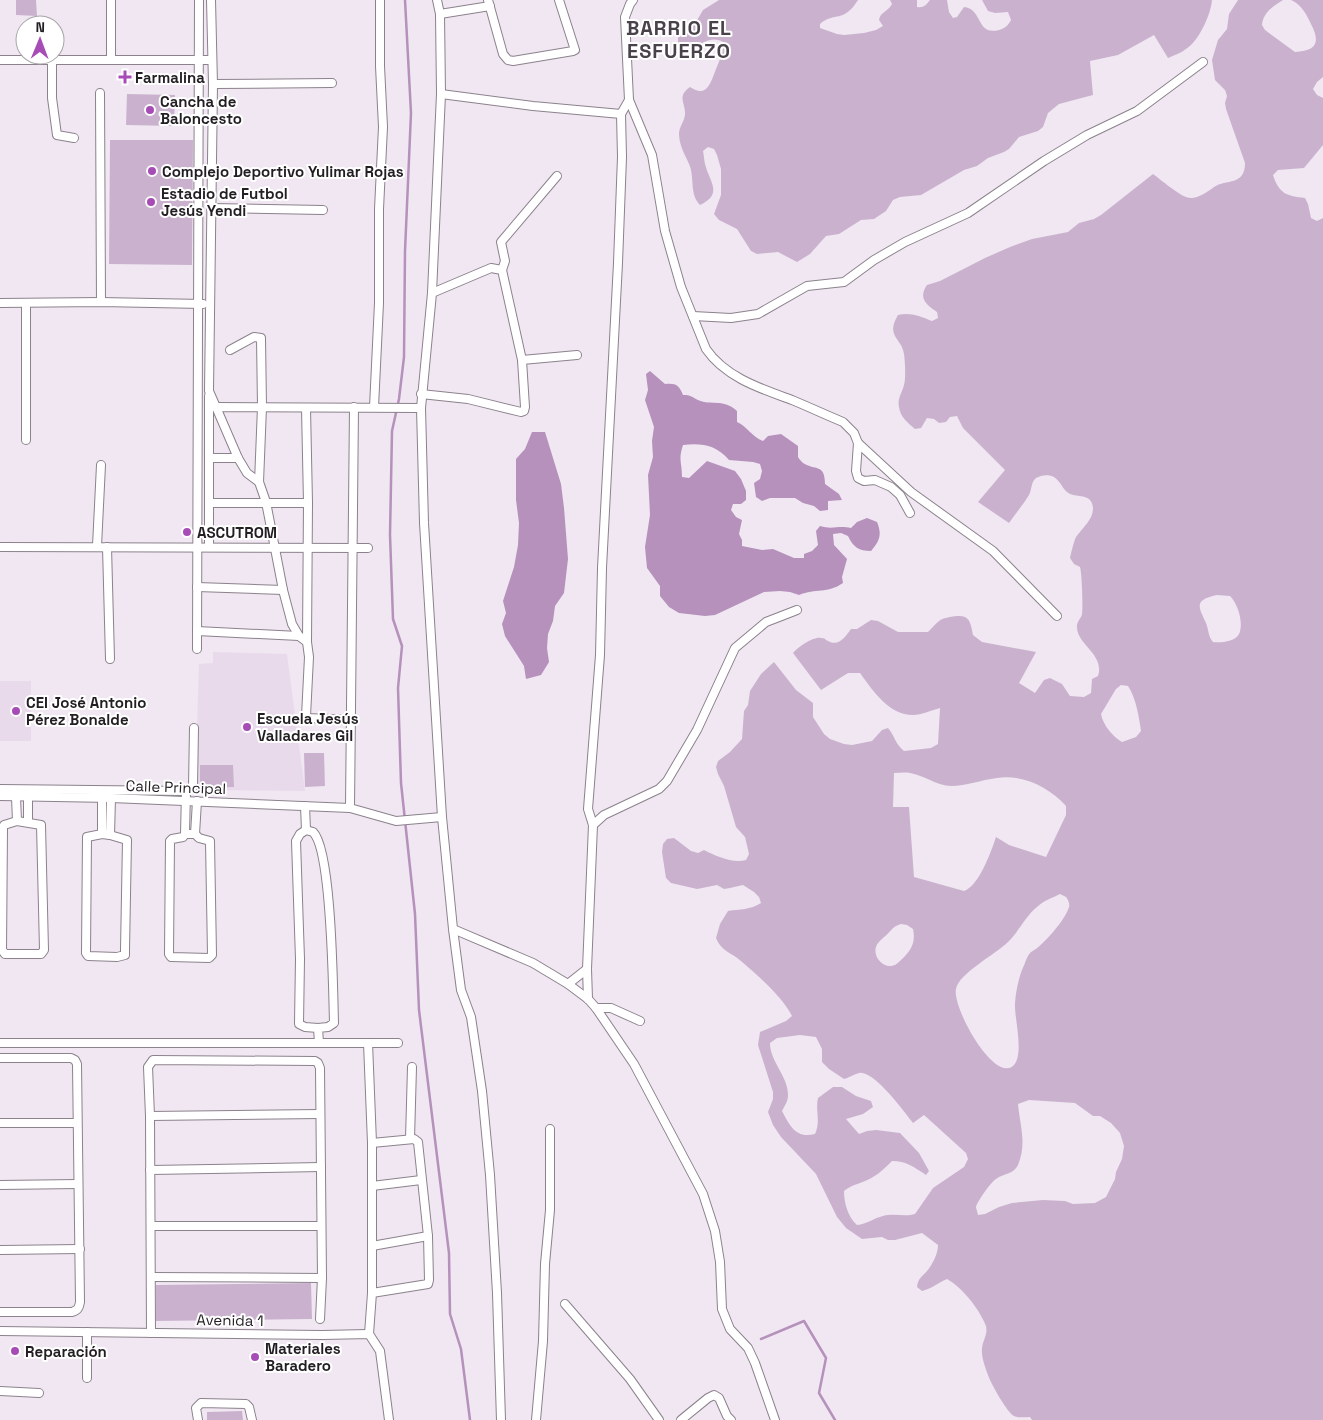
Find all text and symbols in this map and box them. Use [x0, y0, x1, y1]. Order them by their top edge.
north arrow [15, 15, 65, 65]
district label: BARRIO EL ESFUERZO [626, 15, 732, 64]
text: N [35, 18, 45, 36]
place label: Farmalina [135, 68, 205, 87]
marker: Farmalina [119, 71, 131, 83]
place label: Cancha de Baloncesto [160, 92, 242, 128]
marker: Cancha de Baloncesto [144, 104, 156, 116]
place label: Complejo Deportivo Yulimar Rojas [162, 162, 404, 181]
marker: Complejo Deportivo Yulimar Rojas [146, 165, 158, 177]
place label: Estadio de Futbol Jesús Yendi [161, 184, 288, 220]
marker: Estadio de Futbol Jesús Yendi [145, 196, 157, 208]
place label: ASCUTROM [197, 523, 277, 542]
marker: ASCUTROM [181, 526, 193, 538]
place label: CEI José Antonio Pérez Bonalde [26, 693, 146, 729]
marker: CEI José Antonio Pérez Bonalde [10, 705, 22, 717]
place label: Escuela Jesús Valladares Gil [257, 709, 359, 745]
marker: Escuela Jesús Valladares Gil [241, 721, 253, 733]
street label: Calle Principal [125, 776, 227, 798]
street label: Avenida 1 [196, 1310, 264, 1330]
place label: Materiales Baradero [265, 1339, 341, 1375]
place label: Reparación [25, 1342, 107, 1361]
marker: Reparación [9, 1345, 21, 1357]
marker: Materiales Baradero [249, 1351, 261, 1363]

